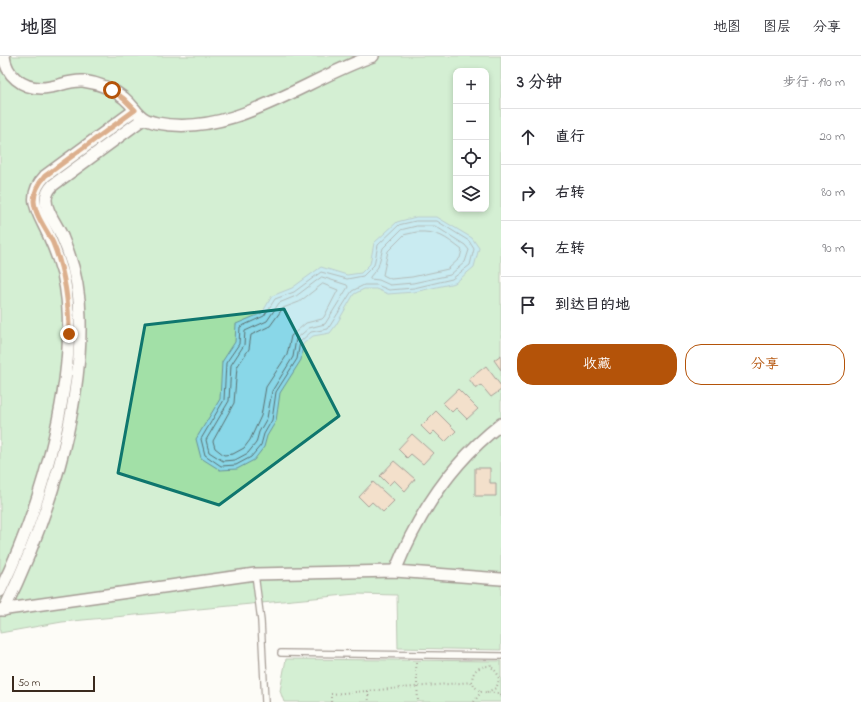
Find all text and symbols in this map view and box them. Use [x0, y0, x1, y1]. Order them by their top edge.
text: 地图 [20, 15, 58, 42]
text: 地图 [713, 17, 741, 38]
text: 图层 [763, 17, 791, 38]
text: 分享 [813, 17, 841, 38]
map controls [453, 68, 489, 212]
button: + [453, 68, 489, 104]
text: 3 分钟 [517, 70, 562, 95]
text: 步行 · 190 m [783, 73, 845, 92]
route start [103, 81, 121, 99]
button: − [453, 104, 489, 140]
icon: ahead [517, 126, 539, 148]
text: 直行 [555, 126, 585, 148]
text: 20 m [820, 127, 845, 146]
button: locate [453, 140, 489, 176]
button: layers [453, 176, 489, 212]
icon: right [517, 182, 539, 204]
text: 右转 [555, 182, 585, 204]
text: 80 m [821, 183, 845, 202]
icon: left [517, 238, 539, 260]
text: 左转 [555, 238, 585, 260]
text: 90 m [822, 239, 845, 258]
icon: arrive [517, 294, 539, 316]
text: 到达目的地 [555, 294, 630, 316]
route end [60, 325, 78, 343]
button: 收藏 [517, 344, 677, 385]
button: 分享 [685, 344, 845, 385]
scale bar [12, 674, 95, 693]
text: 50 m [18, 675, 40, 691]

